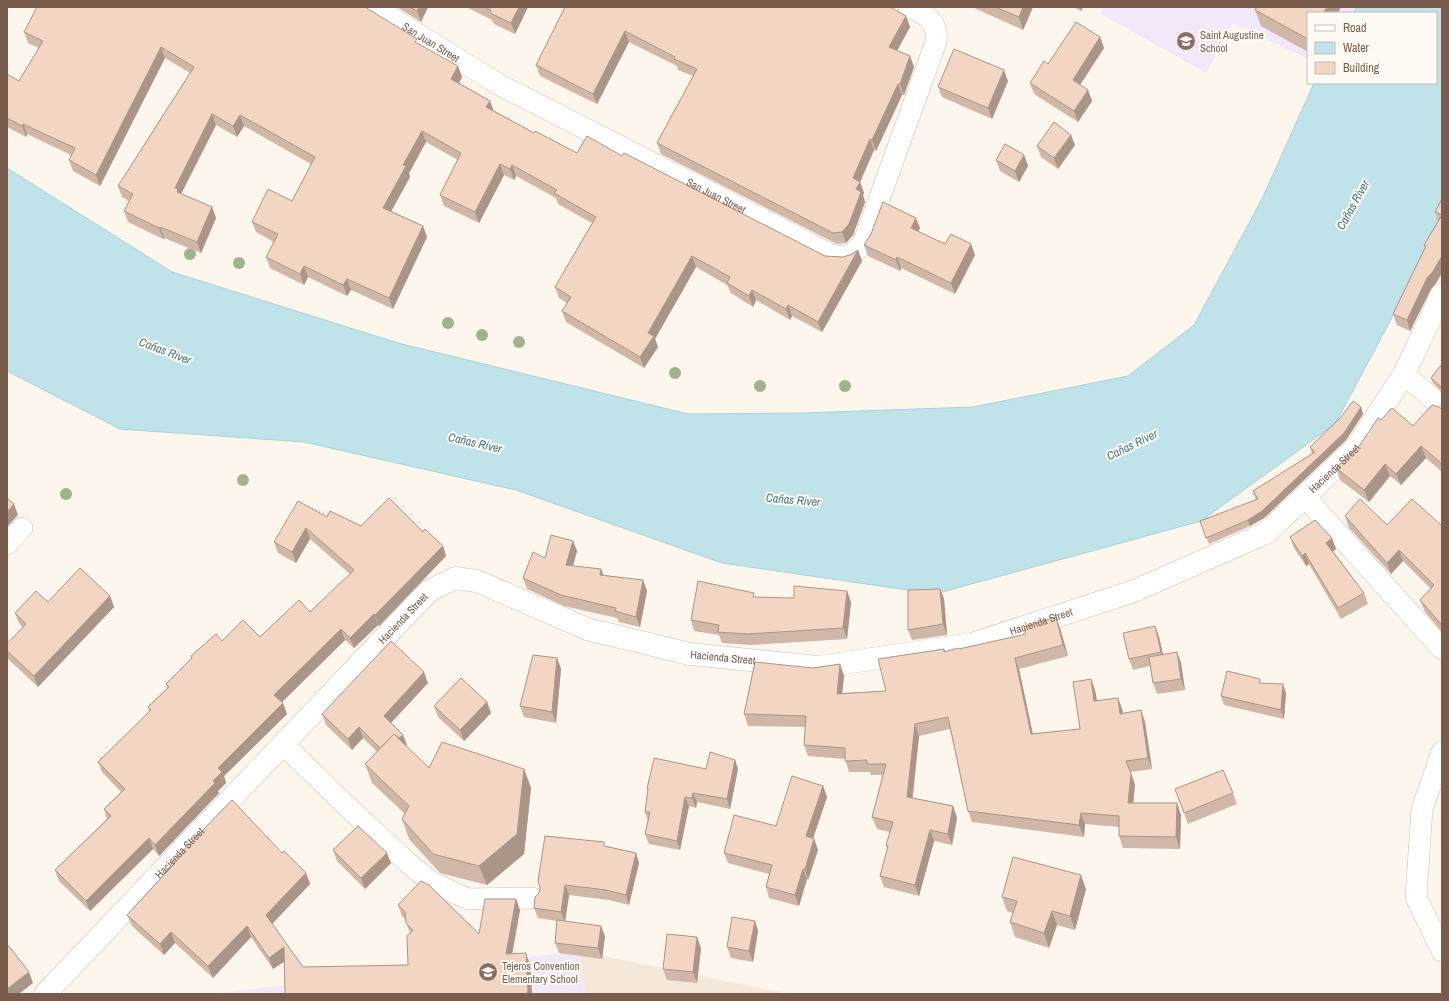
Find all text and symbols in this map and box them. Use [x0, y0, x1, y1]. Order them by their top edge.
legend [1307, 12, 1437, 84]
street label: San Juan Street [400, 19, 463, 66]
text: Road [1343, 20, 1367, 36]
place label: Saint Augustine School [1200, 28, 1264, 55]
school or university icon: Saint Augustine School [1175, 30, 1197, 52]
text: Water [1343, 40, 1370, 56]
text: Building [1343, 60, 1380, 76]
street label: San Juan Street [684, 175, 749, 217]
water label: Cañas River [1333, 177, 1374, 233]
water label: Cañas River [137, 334, 194, 369]
water label: Cañas River [1104, 426, 1161, 464]
water label: Cañas River [447, 429, 504, 457]
street label: Hacienda Street [1306, 441, 1364, 496]
water label: Cañas River [765, 490, 822, 510]
street label: Hacienda Street [375, 589, 431, 647]
street label: Hacienda Street [1008, 604, 1075, 638]
street label: Hacienda Street [690, 647, 757, 668]
street label: Hacienda Street [152, 824, 207, 881]
place label: Tejeros Convention Elementary School [502, 959, 580, 986]
school or university icon: Tejeros Convention Elementary School [477, 961, 499, 983]

